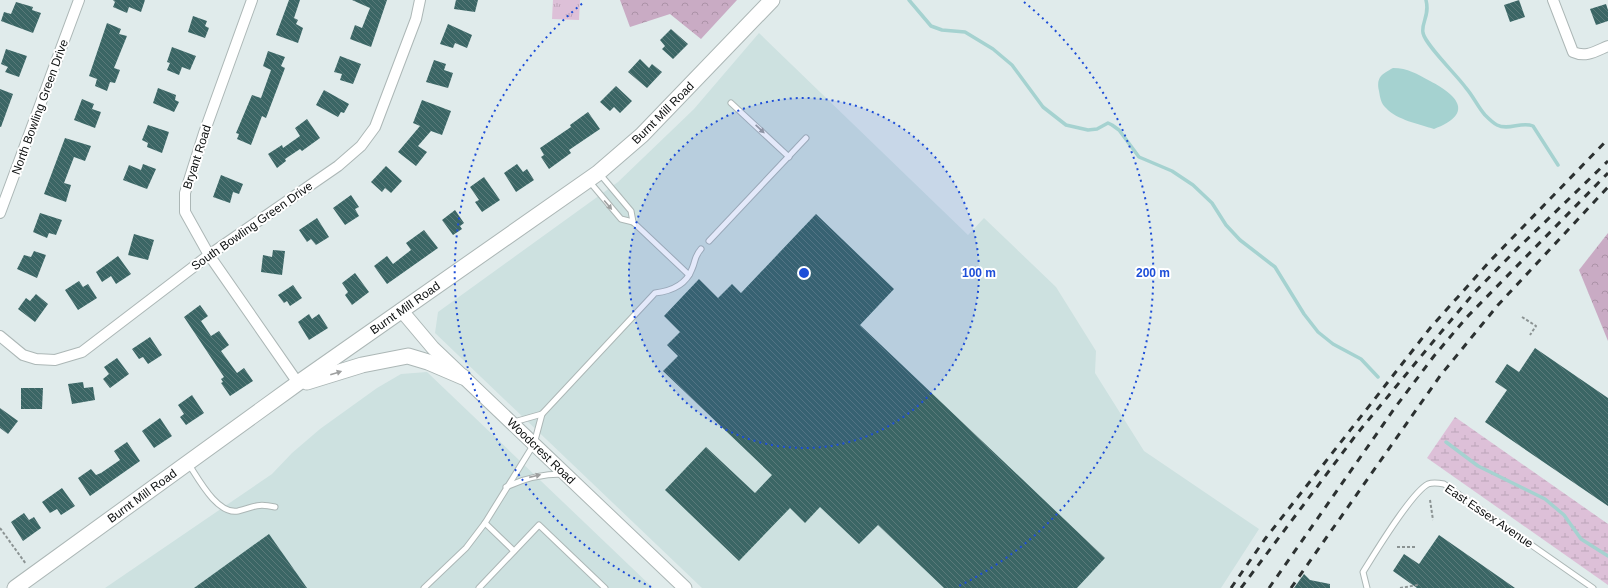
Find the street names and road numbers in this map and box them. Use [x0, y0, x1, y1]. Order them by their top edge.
street label: North Bowling Green Drive [9, 37, 71, 176]
street label: Burnt Mill Road [629, 79, 697, 147]
street label: Bryant Road [180, 123, 214, 191]
street label: South Bowling Green Drive [189, 179, 316, 273]
street label: Burnt Mill Road [367, 279, 443, 337]
street label: Woodcrest Road [504, 415, 578, 487]
street label: Burnt Mill Road [105, 466, 179, 526]
street label: East Essex Avenue [1442, 481, 1536, 551]

